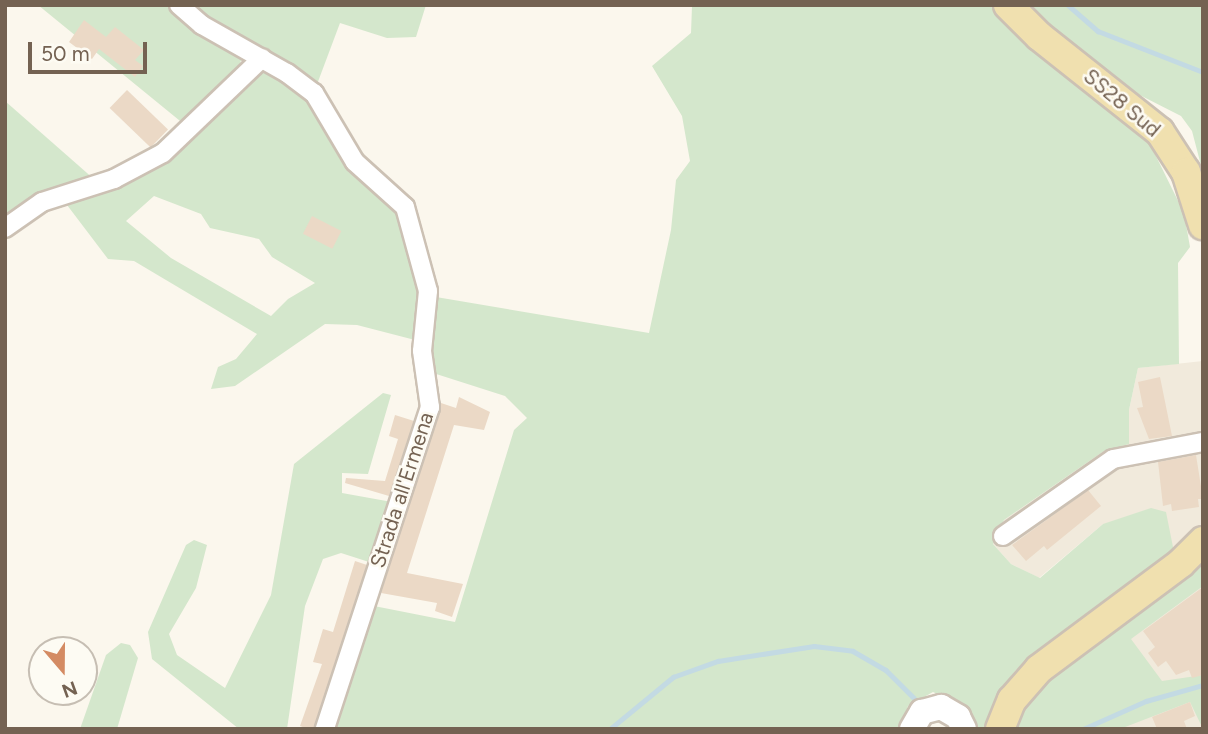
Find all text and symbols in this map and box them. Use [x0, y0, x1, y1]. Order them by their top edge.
scale bar [32, 28, 150, 72]
text: 50 m [41, 41, 90, 66]
street label: SS28 Sud [1078, 64, 1166, 142]
street label: Strada all'Ermena [365, 409, 439, 571]
north arrow [28, 636, 98, 706]
text: N [59, 676, 81, 703]

